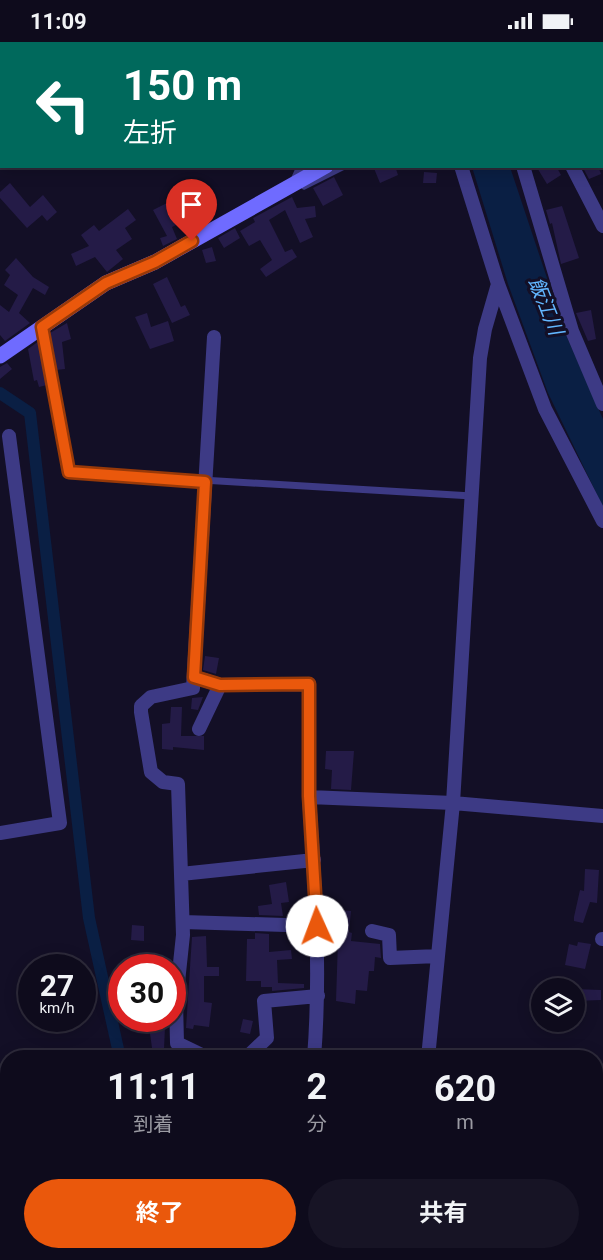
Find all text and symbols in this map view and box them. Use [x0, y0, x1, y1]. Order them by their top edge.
text: 11:09 [30, 9, 87, 34]
text: 150 m [123, 61, 242, 110]
icon: left [24, 66, 102, 144]
text: 左折 [123, 117, 177, 149]
pin [166, 179, 217, 241]
icon: arrive [175, 188, 208, 221]
water label: 飯江川 [524, 274, 569, 340]
position arrow [285, 894, 349, 958]
speed limit sign: 30 [108, 954, 186, 1032]
text: 27 [40, 968, 74, 1003]
map controls [531, 978, 585, 1032]
button: layers [531, 978, 585, 1032]
text: km/h [39, 999, 75, 1017]
text: 11:11 [107, 1066, 200, 1108]
text: 2 [307, 1066, 327, 1108]
text: 620 [434, 1068, 496, 1110]
text: m [456, 1110, 474, 1134]
text: 到着 [133, 1112, 173, 1136]
text: 分 [307, 1112, 327, 1136]
button: 終了 [24, 1179, 296, 1248]
button: 共有 [308, 1179, 579, 1248]

